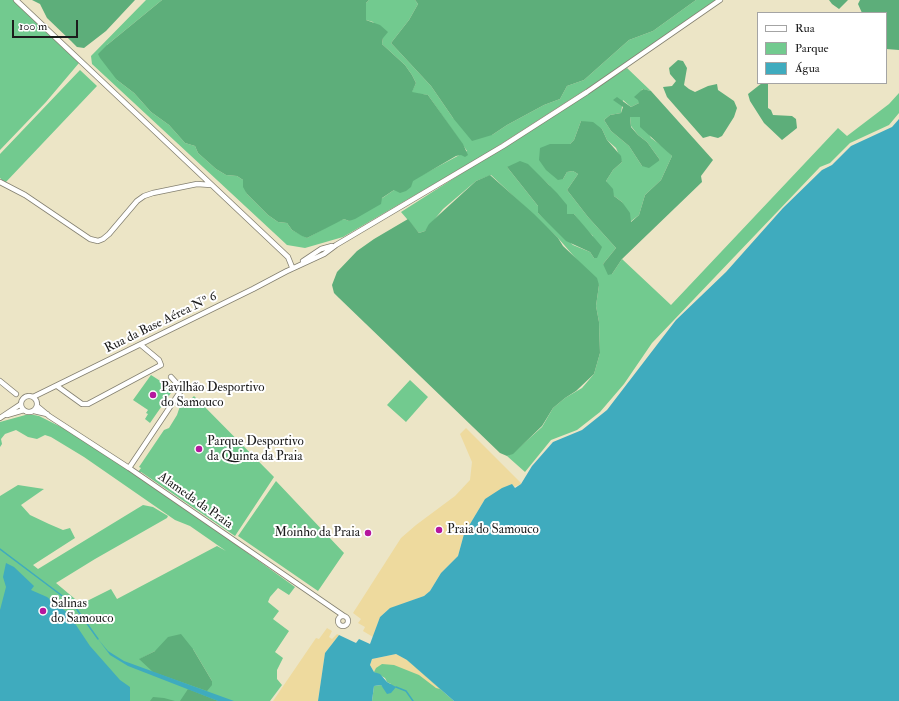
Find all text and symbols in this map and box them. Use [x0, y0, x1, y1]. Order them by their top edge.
scale bar [14, 12, 80, 38]
legend [757, 12, 887, 84]
text: 100 m [19, 19, 47, 34]
text: Rua [795, 21, 815, 36]
text: Parque [795, 41, 829, 56]
text: Água [795, 61, 820, 76]
street label: Rua da Base Aérea Nº 6 [102, 289, 220, 357]
place label: Pavilhão Desportivo do Samouco [161, 380, 265, 411]
marker: Pavilhão Desportivo do Samouco [148, 390, 158, 400]
place label: Parque Desportivo da Quinta da Praia [207, 434, 304, 465]
marker: Parque Desportivo da Quinta da Praia [194, 444, 204, 454]
street label: Alameda da Praia [155, 469, 235, 533]
place label: Praia do Samouco [447, 522, 539, 538]
place label: Moinho da Praia [275, 525, 360, 541]
marker: Praia do Samouco [434, 525, 444, 535]
marker: Moinho da Praia [363, 528, 373, 538]
place label: Salinas do Samouco [51, 596, 113, 627]
marker: Salinas do Samouco [38, 606, 48, 616]

